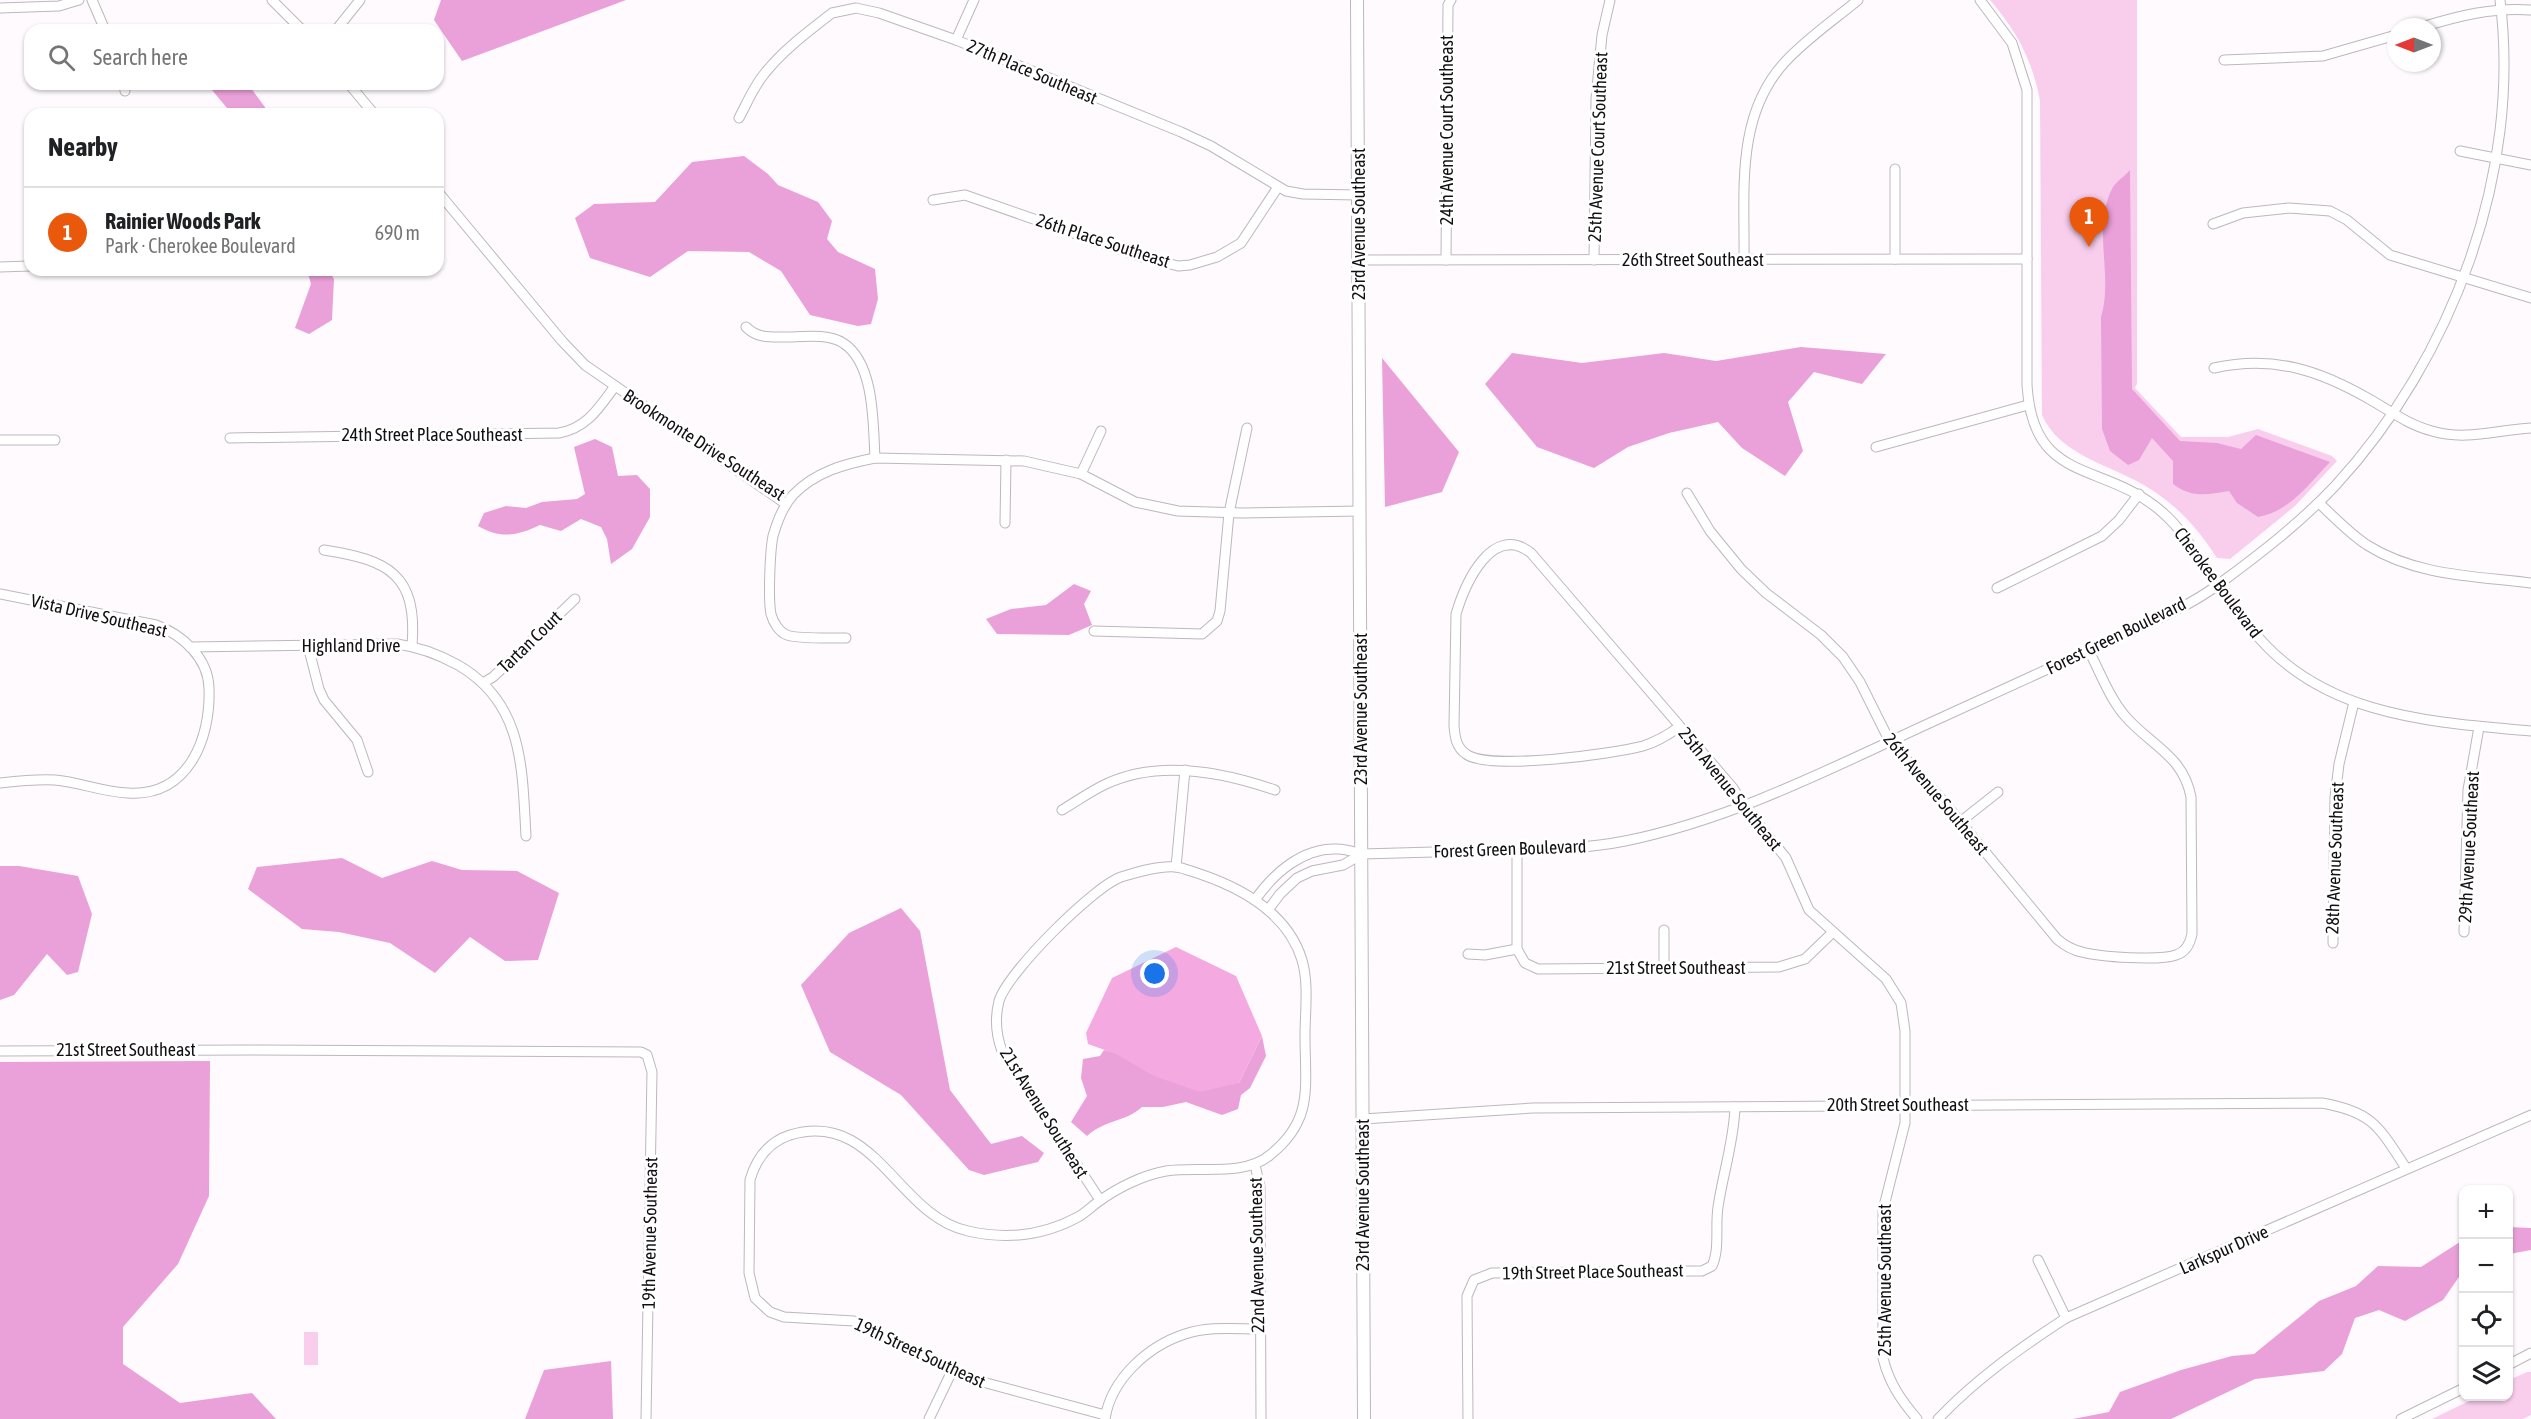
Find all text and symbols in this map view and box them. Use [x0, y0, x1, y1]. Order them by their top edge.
north arrow [2387, 18, 2441, 72]
search box [24, 24, 444, 90]
street label: 27th Place Southeast [964, 35, 1100, 108]
street label: 24th Avenue Court Southeast [1436, 35, 1457, 225]
icon: search [45, 41, 78, 74]
text: Search here [93, 44, 188, 70]
street label: 25th Avenue Court Southeast [1584, 52, 1611, 242]
text: Nearby [48, 132, 118, 162]
street label: 23rd Avenue Southeast [1348, 148, 1369, 300]
pin: 1 [2070, 198, 2108, 247]
text: Rainier Woods Park [105, 208, 260, 234]
street label: 26th Place Southeast [1034, 209, 1173, 272]
text: 1 [63, 221, 72, 244]
text: 690 m [375, 221, 420, 244]
text: Park · Cherokee Boulevard [105, 234, 296, 257]
street label: 26th Street Southeast [1622, 249, 1764, 270]
street label: Brookmonte Drive Southeast [619, 384, 789, 505]
street label: 24th Street Place Southeast [341, 424, 523, 445]
street label: Cherokee Boulevard [2170, 523, 2267, 642]
street label: Vista Drive Southeast [29, 590, 169, 641]
street label: Forest Green Boulevard [2042, 593, 2189, 678]
street label: Tartan Court [493, 606, 566, 677]
street label: 23rd Avenue Southeast [1350, 633, 1371, 785]
street label: Highland Drive [302, 635, 400, 656]
street label: 25th Avenue Southeast [1674, 723, 1786, 854]
street label: 26th Avenue Southeast [1879, 729, 1993, 859]
street label: 29th Avenue Southeast [2454, 770, 2483, 924]
street label: 28th Avenue Southeast [2321, 782, 2348, 934]
street label: Forest Green Boulevard [1433, 835, 1587, 862]
street label: 21st Street Southeast [1606, 957, 1746, 978]
your location [1140, 959, 1169, 988]
street label: 21st Street Southeast [56, 1039, 196, 1060]
street label: 21st Avenue Southeast [996, 1044, 1093, 1182]
street label: 20th Street Southeast [1827, 1094, 1969, 1115]
street label: 23rd Avenue Southeast [1352, 1119, 1373, 1271]
street label: 19th Avenue Southeast [638, 1157, 661, 1309]
street label: 22nd Avenue Southeast [1245, 1177, 1268, 1333]
map controls [2459, 1185, 2513, 1401]
button: + [2459, 1185, 2513, 1239]
street label: 25th Avenue Southeast [1874, 1204, 1895, 1356]
street label: Larkspur Drive [2176, 1221, 2271, 1278]
button: − [2459, 1239, 2513, 1293]
street label: 19th Street Place Southeast [1502, 1259, 1684, 1284]
button: locate [2459, 1293, 2513, 1347]
street label: 19th Street Southeast [851, 1313, 989, 1392]
button: layers [2459, 1347, 2513, 1401]

